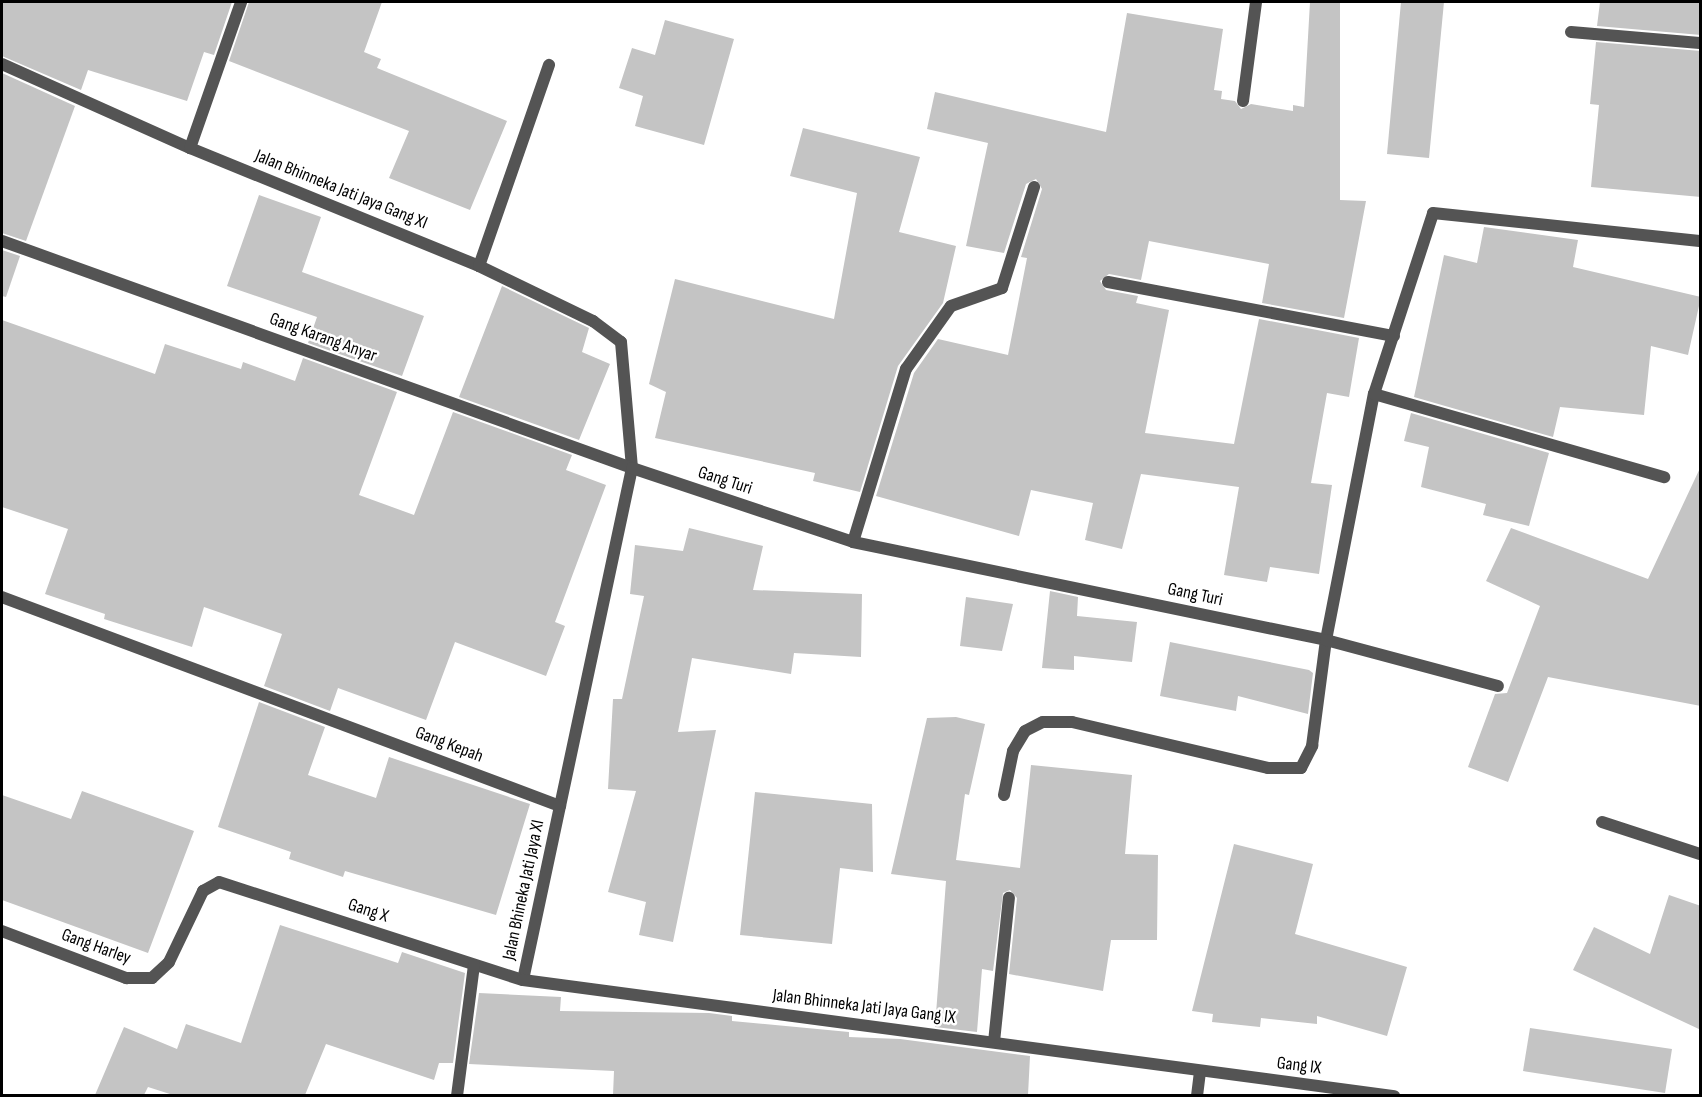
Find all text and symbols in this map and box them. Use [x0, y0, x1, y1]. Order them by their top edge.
street label: Jalan Bhinneka Jati Jaya Gang XI [252, 146, 430, 234]
street label: Gang Karang Anyar [266, 309, 380, 367]
street label: Gang Turi [695, 462, 755, 500]
street label: Gang Turi [1166, 579, 1224, 611]
street label: Gang Kepah [412, 722, 486, 768]
street label: Jalan Bhineka Jati Jaya XI [499, 818, 549, 962]
street label: Gang X [345, 894, 391, 928]
street label: Gang Harley [58, 925, 134, 969]
street label: Jalan Bhinneka Jati Jaya Gang IX [771, 985, 957, 1029]
street label: Gang IX [1275, 1053, 1323, 1079]

